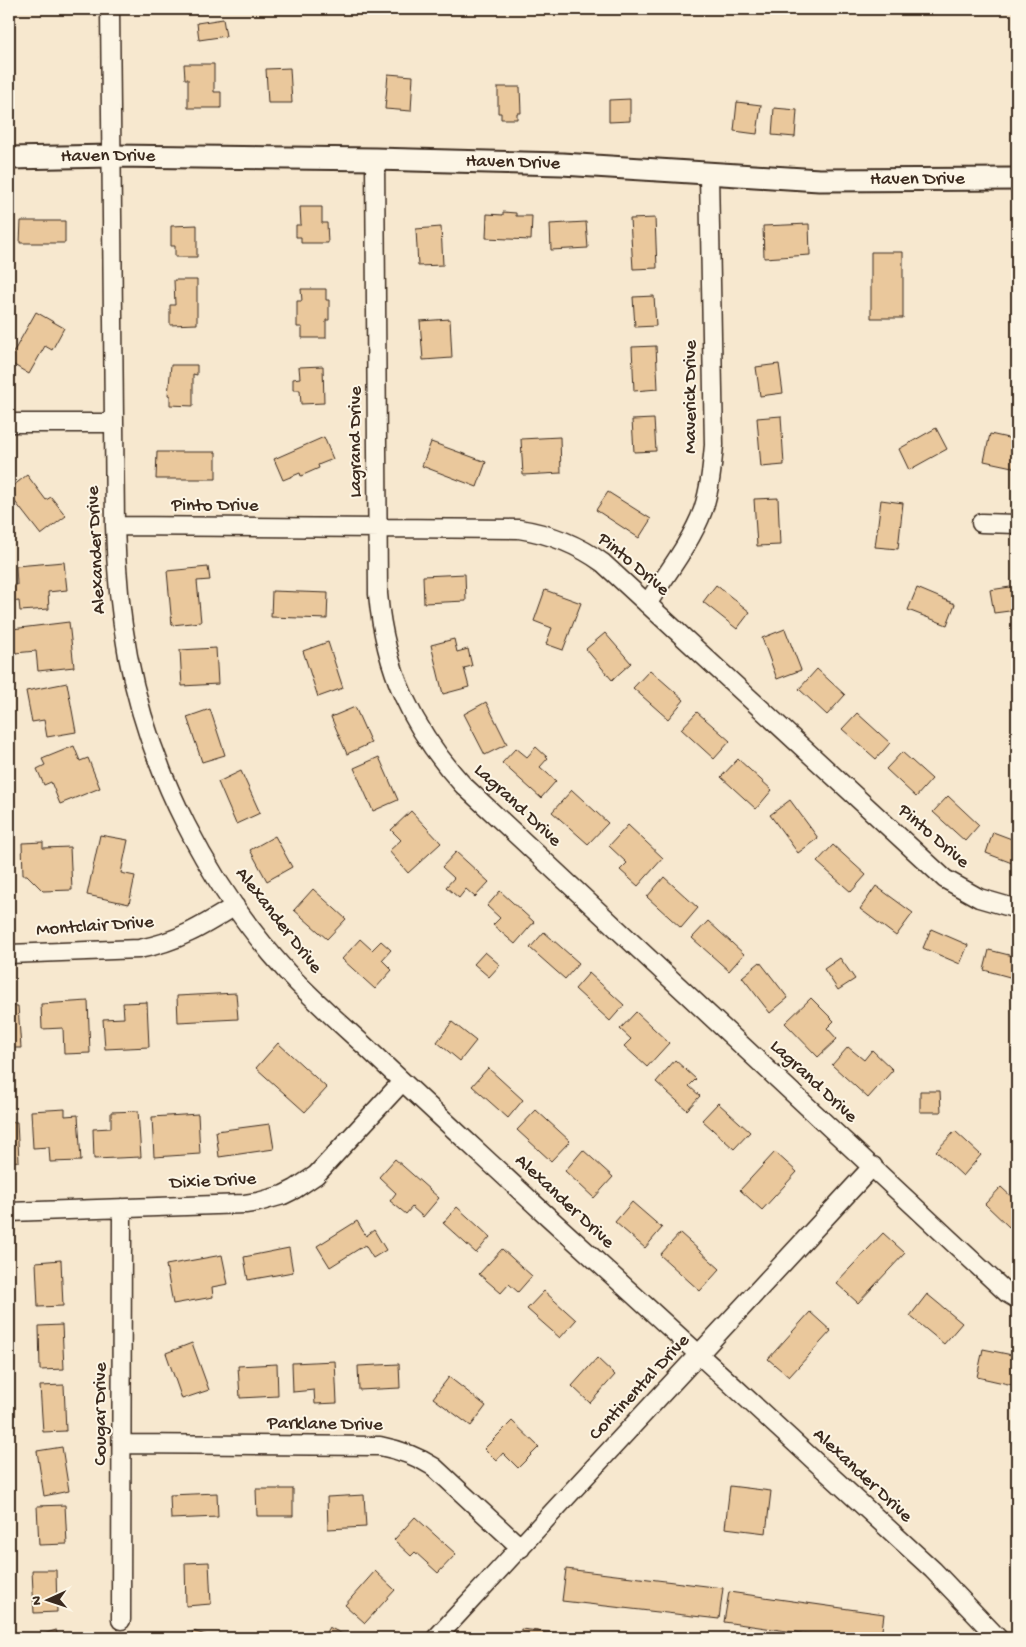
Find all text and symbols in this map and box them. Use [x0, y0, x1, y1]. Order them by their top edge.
street label: Haven Drive [60, 144, 156, 168]
street label: Haven Drive [465, 150, 561, 175]
street label: Haven Drive [870, 168, 965, 191]
street label: Maverick Drive [680, 340, 703, 454]
street label: Lagrand Drive [345, 386, 368, 498]
street label: Alexander Drive [82, 485, 112, 615]
street label: Pinto Drive [170, 495, 259, 518]
street label: Pinto Drive [591, 528, 674, 602]
street label: Lagrand Drive [468, 760, 566, 853]
street label: Pinto Drive [892, 799, 974, 874]
street label: Alexander Drive [229, 863, 327, 979]
street label: Montclair Drive [35, 911, 155, 943]
street label: Lagrand Drive [764, 1036, 862, 1129]
street label: Alexander Drive [509, 1150, 619, 1254]
street label: Dixie Drive [167, 1168, 257, 1196]
street label: Continental Drive [585, 1330, 695, 1446]
street label: Cougar Drive [90, 1362, 113, 1466]
street label: Parklane Drive [266, 1412, 383, 1438]
street label: Alexander Drive [807, 1424, 917, 1528]
north arrow [22, 1574, 72, 1624]
text: N [29, 1596, 46, 1606]

